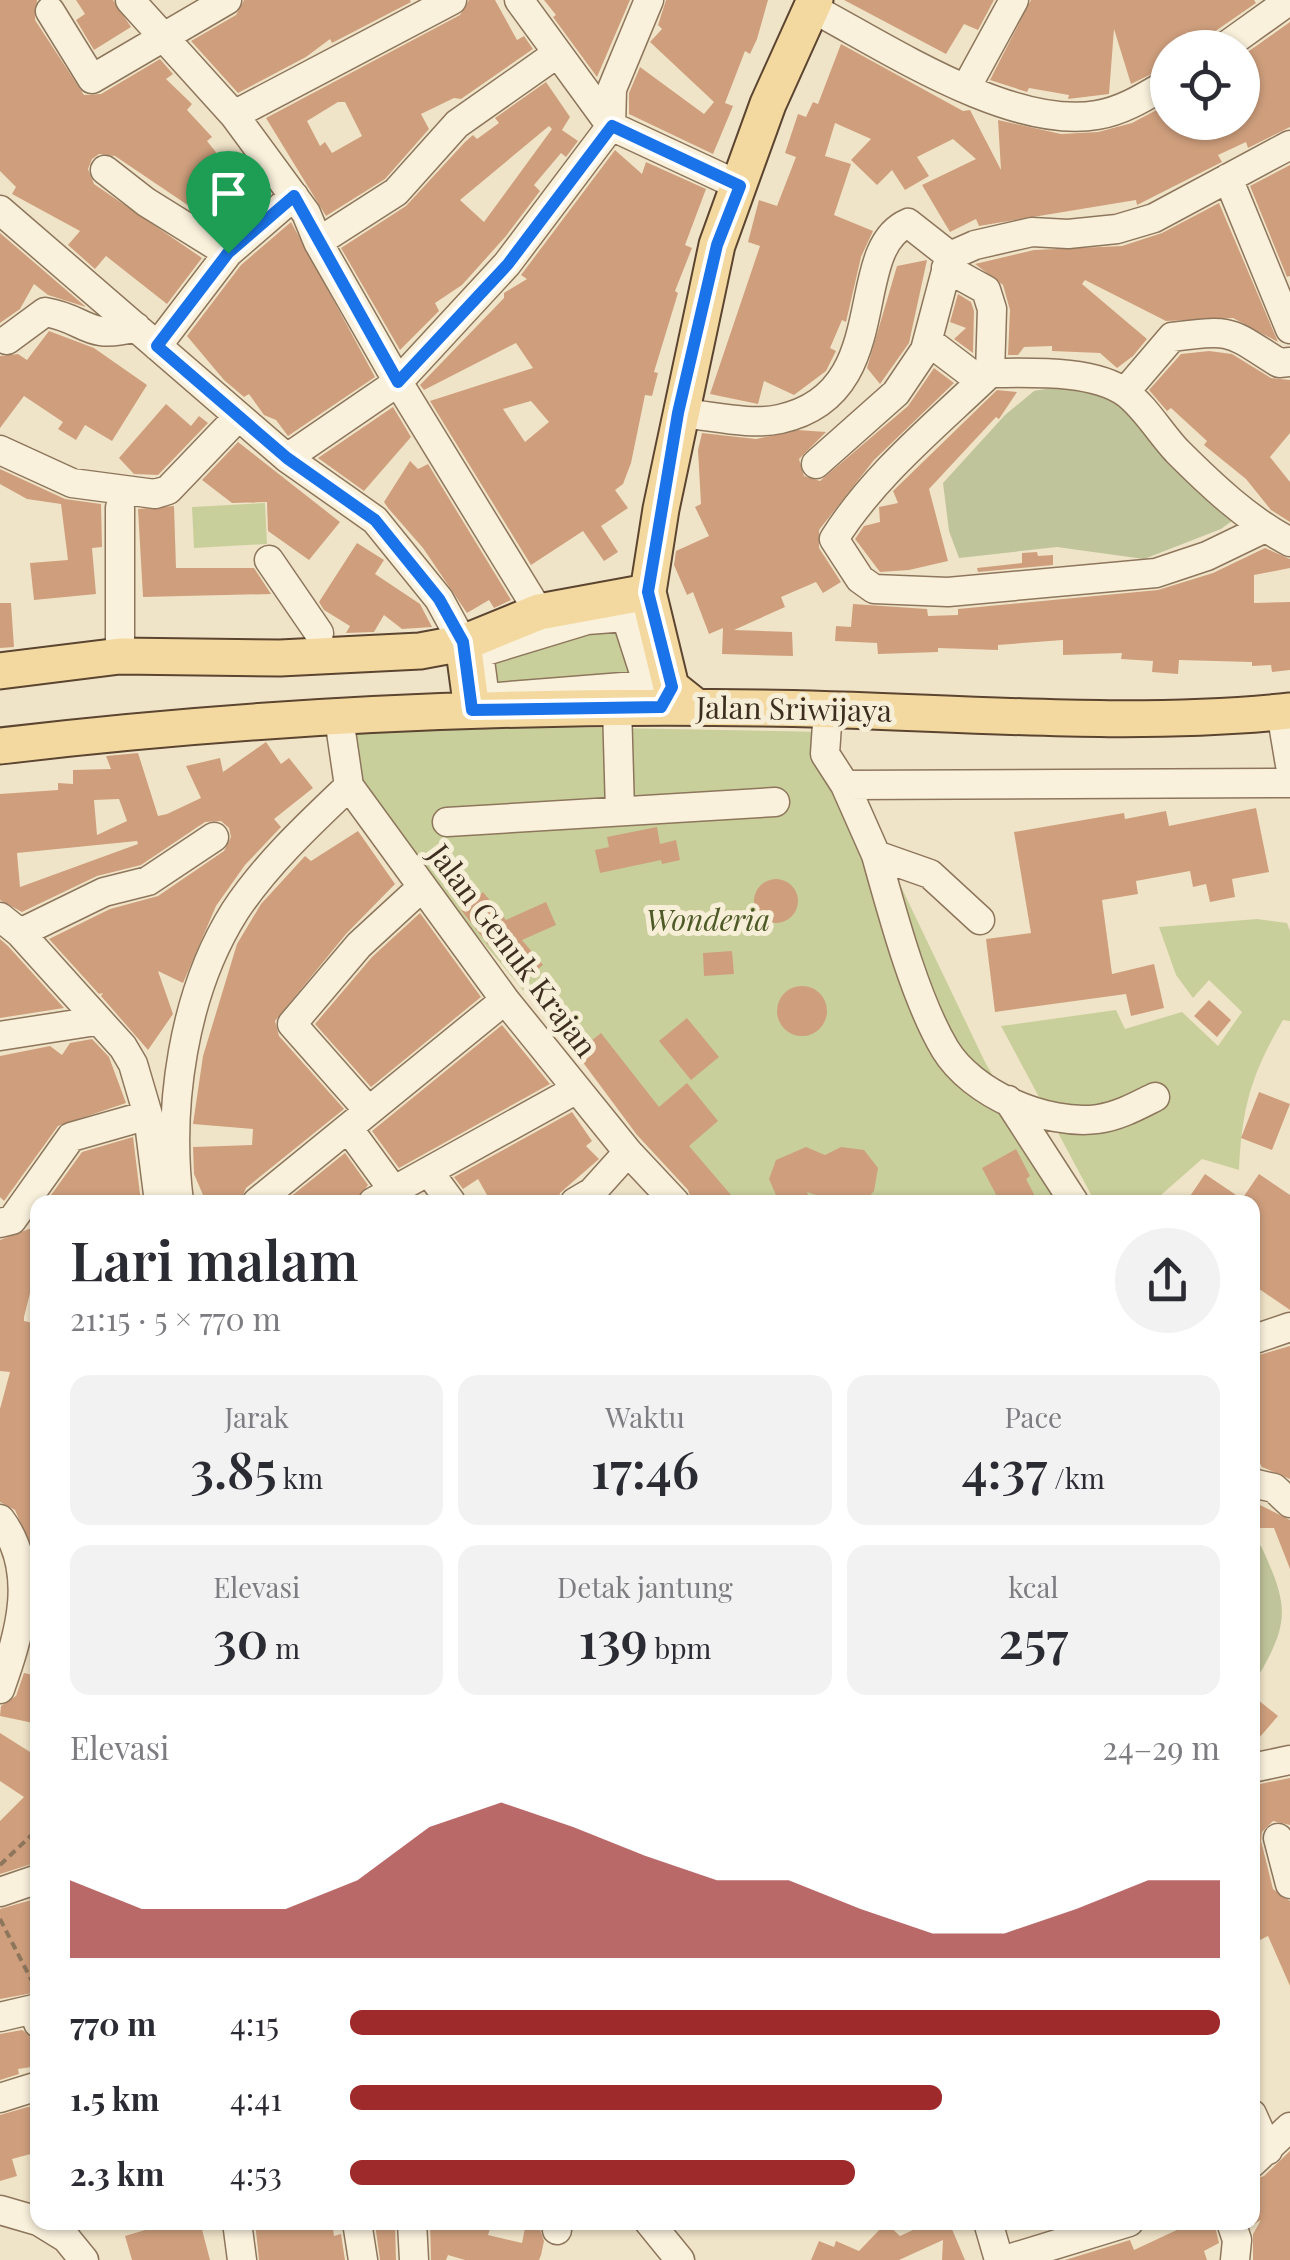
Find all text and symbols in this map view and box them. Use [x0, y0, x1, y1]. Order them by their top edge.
map controls [1150, 30, 1260, 140]
button: locate [1150, 30, 1260, 140]
pin [186, 151, 271, 254]
icon: arrive [201, 166, 256, 221]
street label: Jalan Sriwijaya [695, 686, 892, 730]
street label: Jalan Genuk Krajan [420, 834, 607, 1065]
park label: Wonderia [646, 899, 770, 939]
text: Lari malam [70, 1221, 358, 1295]
button: share [1115, 1228, 1220, 1333]
text: 21:15 · 5 × 770 m [70, 1296, 281, 1339]
text: Jarak [225, 1398, 289, 1435]
text: Waktu [605, 1398, 685, 1435]
text: Pace [1004, 1398, 1062, 1435]
text: 3.85 [190, 1435, 277, 1502]
text: 17:46 [591, 1435, 699, 1502]
text: 4:37 [962, 1435, 1047, 1502]
text: km [277, 1459, 323, 1496]
text: /km [1047, 1459, 1105, 1496]
text: Elevasi [213, 1568, 300, 1605]
text: Detak jantung [557, 1568, 733, 1605]
text: kcal [1008, 1568, 1058, 1605]
text: 30 [213, 1605, 268, 1672]
text: 139 [579, 1605, 648, 1672]
text: 257 [999, 1605, 1068, 1672]
text: m [268, 1629, 300, 1666]
text: bpm [648, 1629, 711, 1666]
text: Elevasi [70, 1725, 169, 1768]
text: 24–29 m [1103, 1725, 1220, 1768]
text: 770 m [70, 2001, 156, 2044]
text: 4:15 [230, 2001, 279, 2044]
text: 1.5 km [70, 2076, 159, 2119]
text: 4:41 [230, 2076, 282, 2119]
text: 2.3 km [70, 2151, 165, 2194]
text: 4:53 [230, 2151, 282, 2194]

